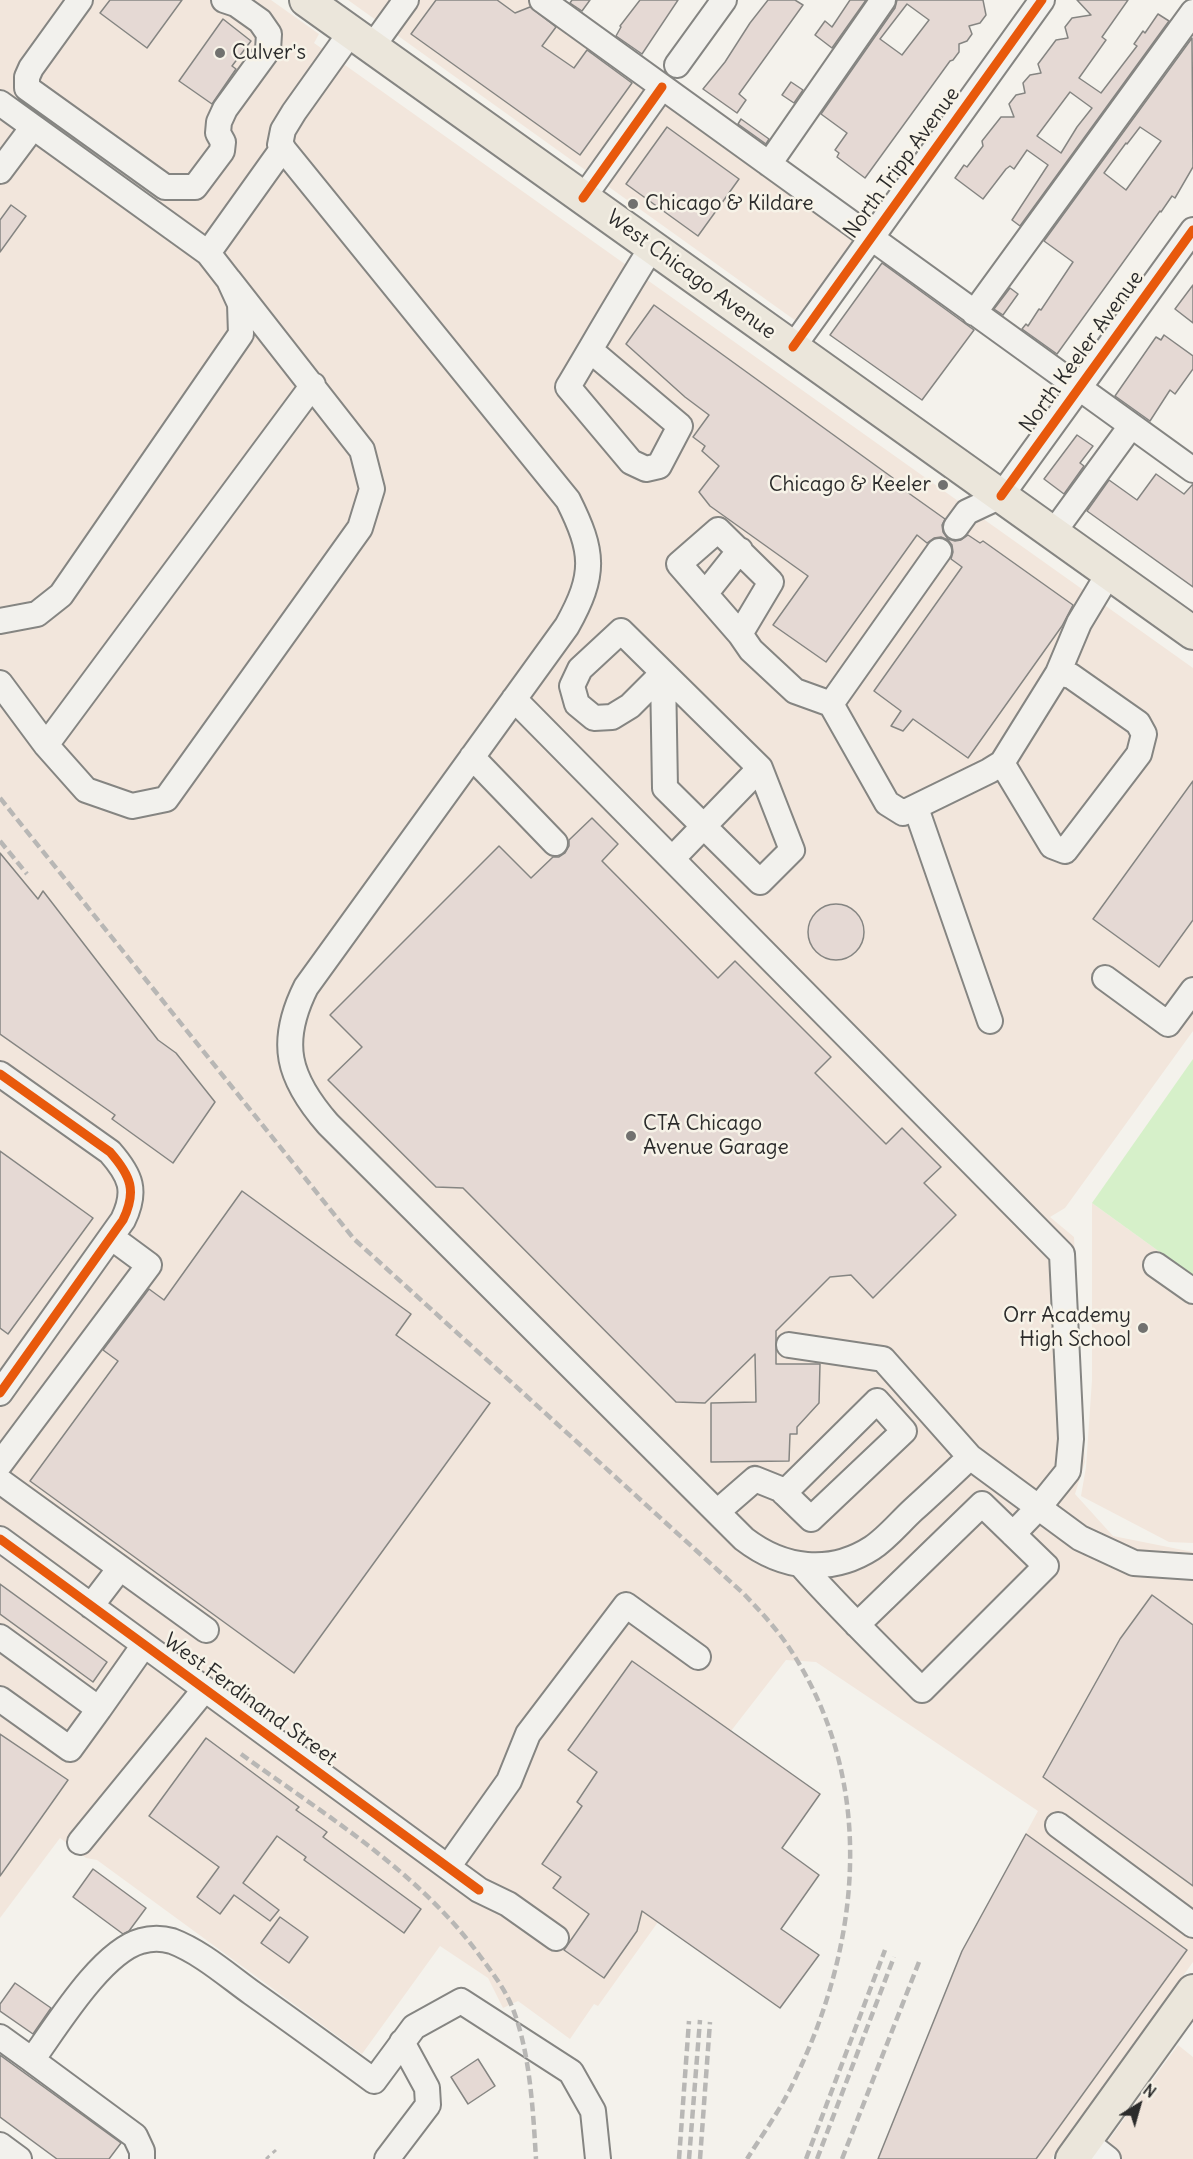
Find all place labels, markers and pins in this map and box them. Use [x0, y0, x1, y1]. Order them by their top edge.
place label: Culver's [232, 40, 306, 66]
marker: Culver's [213, 46, 227, 60]
place label: Chicago & Kildare [645, 191, 814, 217]
marker: Chicago & Kildare [626, 197, 640, 211]
place label: Chicago & Keeler [769, 472, 931, 498]
marker: Chicago & Keeler [936, 478, 950, 492]
place label: CTA Chicago Avenue Garage [643, 1111, 789, 1161]
marker: CTA Chicago Avenue Garage [624, 1129, 638, 1143]
place label: Orr Academy High School [1003, 1303, 1131, 1353]
marker: Orr Academy High School [1136, 1321, 1150, 1335]

